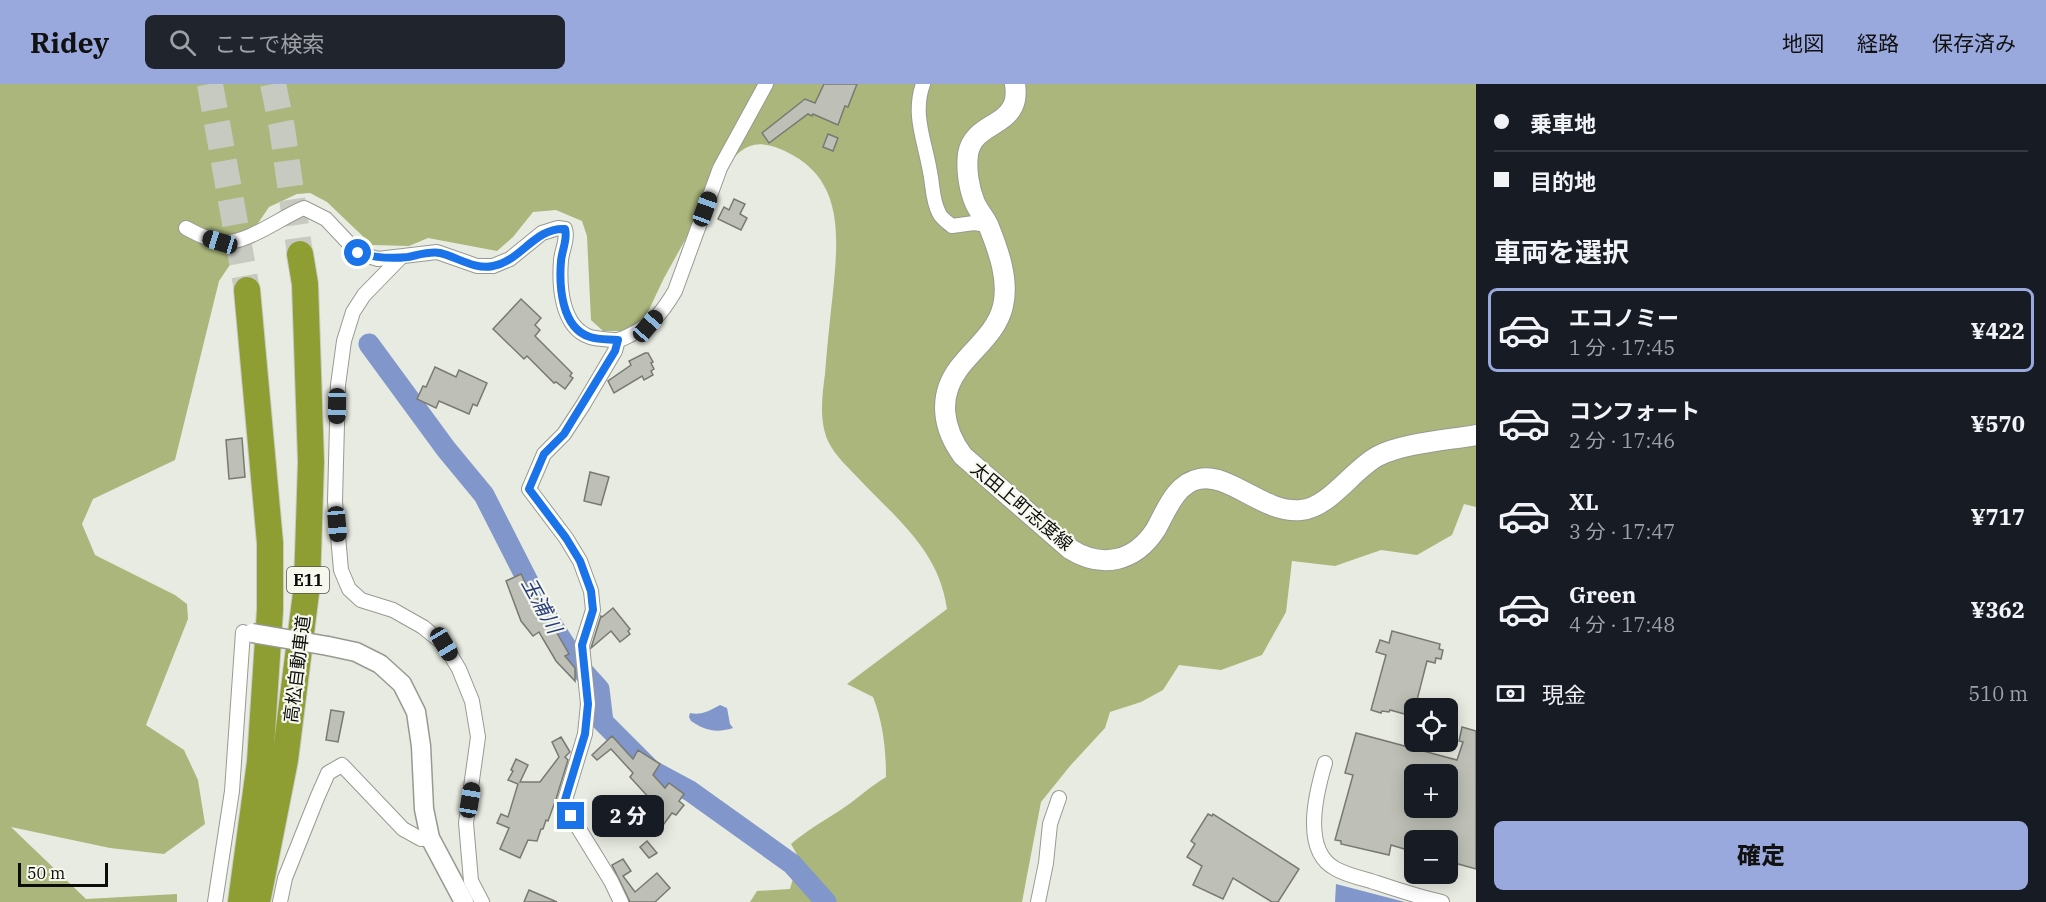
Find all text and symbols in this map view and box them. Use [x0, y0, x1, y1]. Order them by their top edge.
search box [145, 15, 565, 69]
text: Ridey [30, 24, 109, 61]
icon: search [166, 26, 199, 59]
text: ここで検索 [214, 29, 324, 58]
text: 地図 [1782, 29, 1824, 57]
text: 経路 [1857, 29, 1899, 57]
text: 保存済み [1932, 29, 2016, 57]
text: 乗車地 [1530, 109, 1596, 138]
text: 目的地 [1530, 167, 1596, 196]
car [690, 189, 720, 229]
car [200, 228, 240, 256]
text: 車両を選択 [1494, 234, 1629, 269]
route start [344, 239, 371, 266]
icon: car [1497, 303, 1551, 357]
text: エコノミー [1569, 303, 1679, 332]
car [629, 307, 667, 345]
text: ¥422 [1970, 316, 2025, 345]
text: 1 分 · 17:45 [1569, 334, 1675, 361]
car [328, 388, 346, 424]
icon: car [1497, 396, 1551, 450]
text: コンフォート [1569, 396, 1700, 425]
text: ¥570 [1970, 409, 2025, 438]
text: 2 分 · 17:46 [1569, 427, 1675, 454]
street label: 太田上町志度線 [966, 457, 1078, 555]
text: XL [1569, 487, 1599, 516]
icon: car [1497, 489, 1551, 543]
text: ¥717 [1970, 502, 2025, 531]
car [326, 505, 348, 543]
text: 3 分 · 17:47 [1569, 518, 1675, 545]
road number: E11 [287, 567, 329, 593]
water label: 玉浦川 [516, 572, 569, 640]
text: Green [1569, 580, 1636, 609]
icon: car [1497, 582, 1551, 636]
text: ¥362 [1970, 595, 2025, 624]
text: 4 分 · 17:48 [1569, 611, 1675, 638]
street label: 高松自動車道 [279, 614, 315, 724]
car [427, 624, 461, 664]
icon: cash [1494, 677, 1527, 710]
text: 現金 [1542, 680, 1586, 709]
text: 510 m [1968, 680, 2028, 707]
map controls [1404, 698, 1458, 884]
button: locate [1404, 698, 1458, 752]
button: + [1404, 764, 1458, 818]
car [458, 781, 482, 819]
callout: 2 分 [592, 795, 664, 837]
route end [557, 802, 584, 829]
text: 2 分 [610, 802, 646, 829]
button: 確定 [1494, 821, 2028, 890]
button: − [1404, 830, 1458, 884]
scale bar [18, 860, 108, 888]
text: 50 m [27, 863, 65, 883]

